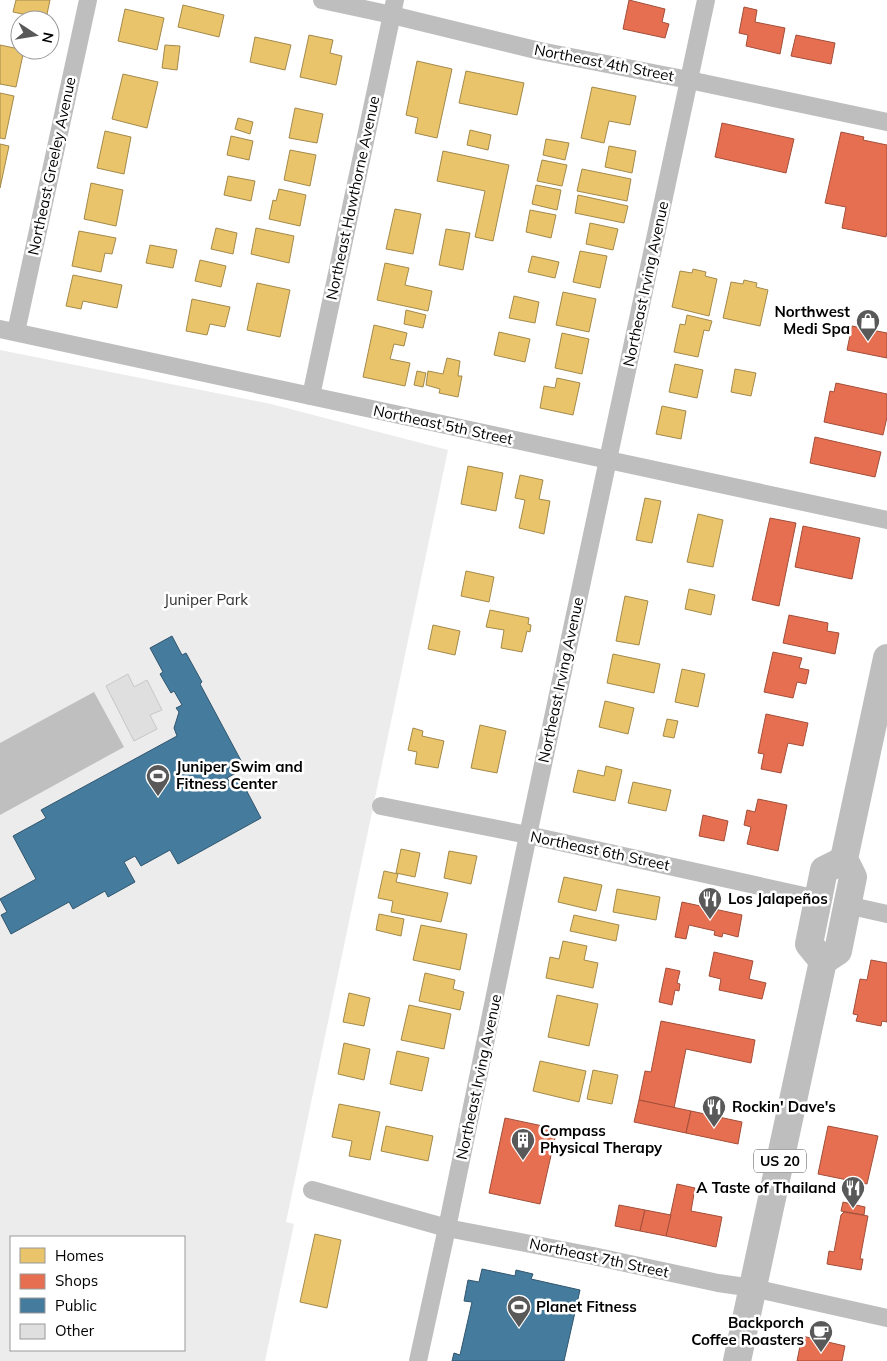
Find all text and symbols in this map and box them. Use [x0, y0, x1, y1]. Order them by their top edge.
north arrow [10, 10, 60, 60]
text: N [38, 31, 58, 45]
street label: Northeast 4th Street [533, 40, 675, 85]
street label: Northeast Greeley Avenue [23, 75, 80, 257]
street label: Northeast Hawthorne Avenue [322, 94, 383, 302]
street label: Northeast Irving Avenue [619, 199, 672, 368]
place label: Northwest Medi Spa [774, 302, 850, 338]
shop icon: Northwest Medi Spa [855, 308, 881, 342]
street label: Northeast 5th Street [372, 400, 514, 449]
park label: Juniper Park [164, 590, 248, 609]
street label: Northeast Irving Avenue [534, 595, 587, 764]
place label: Juniper Swim and Fitness Center [176, 757, 303, 793]
sports icon: Juniper Swim and Fitness Center [145, 763, 171, 797]
street label: Northeast 6th Street [529, 826, 671, 875]
restaurant icon: Los Jalapeños [697, 886, 723, 920]
place label: Los Jalapeños [728, 889, 828, 908]
street label: Northeast Irving Avenue [452, 992, 505, 1161]
restaurant icon: Rockin' Dave's [701, 1094, 727, 1128]
place label: Rockin' Dave's [732, 1097, 836, 1116]
place label: Compass Physical Therapy [540, 1121, 663, 1157]
building icon: Compass Physical Therapy [510, 1127, 536, 1161]
road number: US 20 [754, 1150, 806, 1172]
restaurant icon: A Taste of Thailand [840, 1175, 866, 1209]
place label: A Taste of Thailand [696, 1178, 836, 1197]
street label: Northeast 7th Street [528, 1233, 670, 1282]
legend [10, 1236, 185, 1351]
text: Homes [55, 1246, 104, 1265]
text: Shops [55, 1271, 98, 1290]
sports icon: Planet Fitness [506, 1294, 532, 1328]
text: Public [55, 1296, 97, 1315]
place label: Planet Fitness [536, 1297, 637, 1316]
place label: Backporch Coffee Roasters [691, 1313, 804, 1349]
cafe icon: Backporch Coffee Roasters [808, 1319, 834, 1353]
text: Other [55, 1321, 95, 1340]

